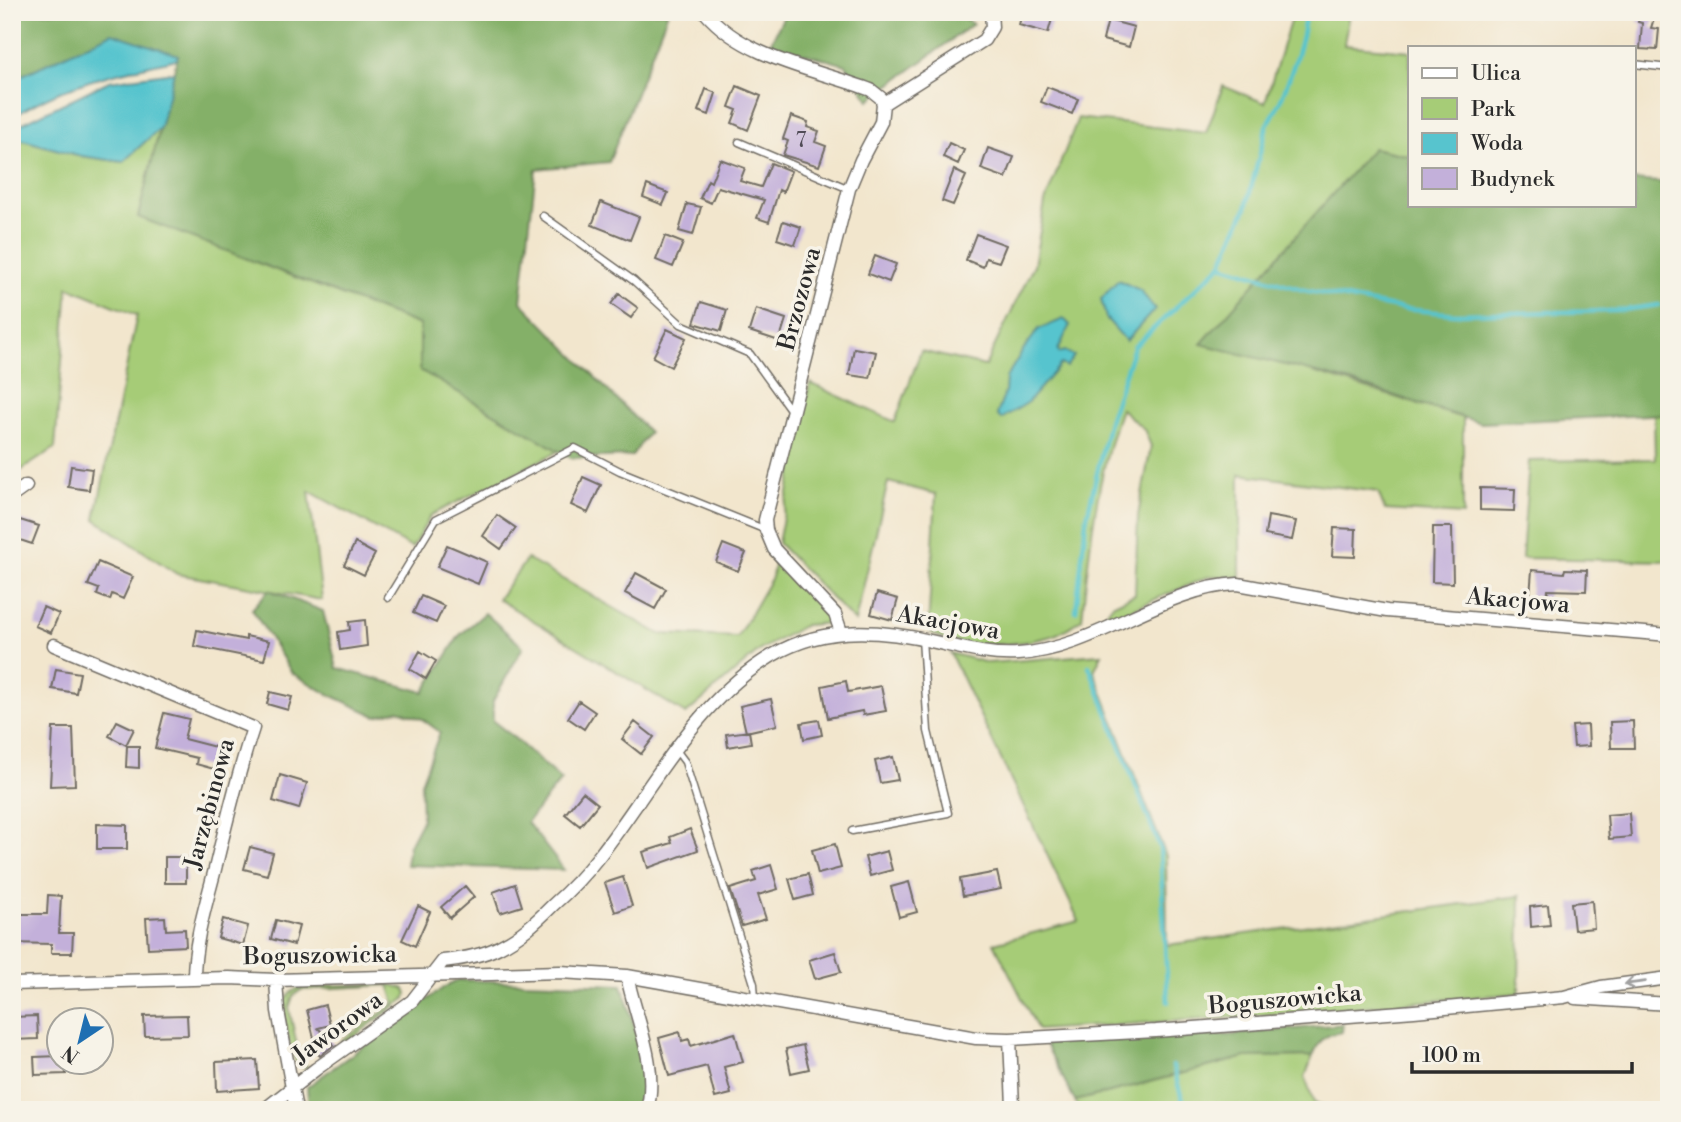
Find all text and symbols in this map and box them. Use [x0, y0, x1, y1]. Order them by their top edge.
legend [1408, 46, 1636, 206]
text: Ulica [1471, 61, 1521, 87]
text: Park [1471, 97, 1516, 123]
house number: 7 [796, 128, 807, 154]
text: Woda [1470, 131, 1523, 157]
text: Budynek [1470, 167, 1555, 193]
street label: Brzozowa [772, 243, 828, 355]
street label: Akacjowa [1464, 581, 1572, 621]
street label: Akacjowa [893, 599, 1003, 647]
street label: Jarzębinowa [178, 735, 242, 874]
street label: Boguszowicka [242, 940, 398, 972]
one-way arrow [1624, 976, 1647, 989]
street label: Boguszowicka [1206, 978, 1364, 1022]
street label: Jaworowa [286, 985, 390, 1071]
north arrow [46, 1006, 116, 1076]
scale bar [1412, 1031, 1632, 1075]
text: N [58, 1040, 84, 1068]
text: 100 m [1422, 1043, 1481, 1069]

